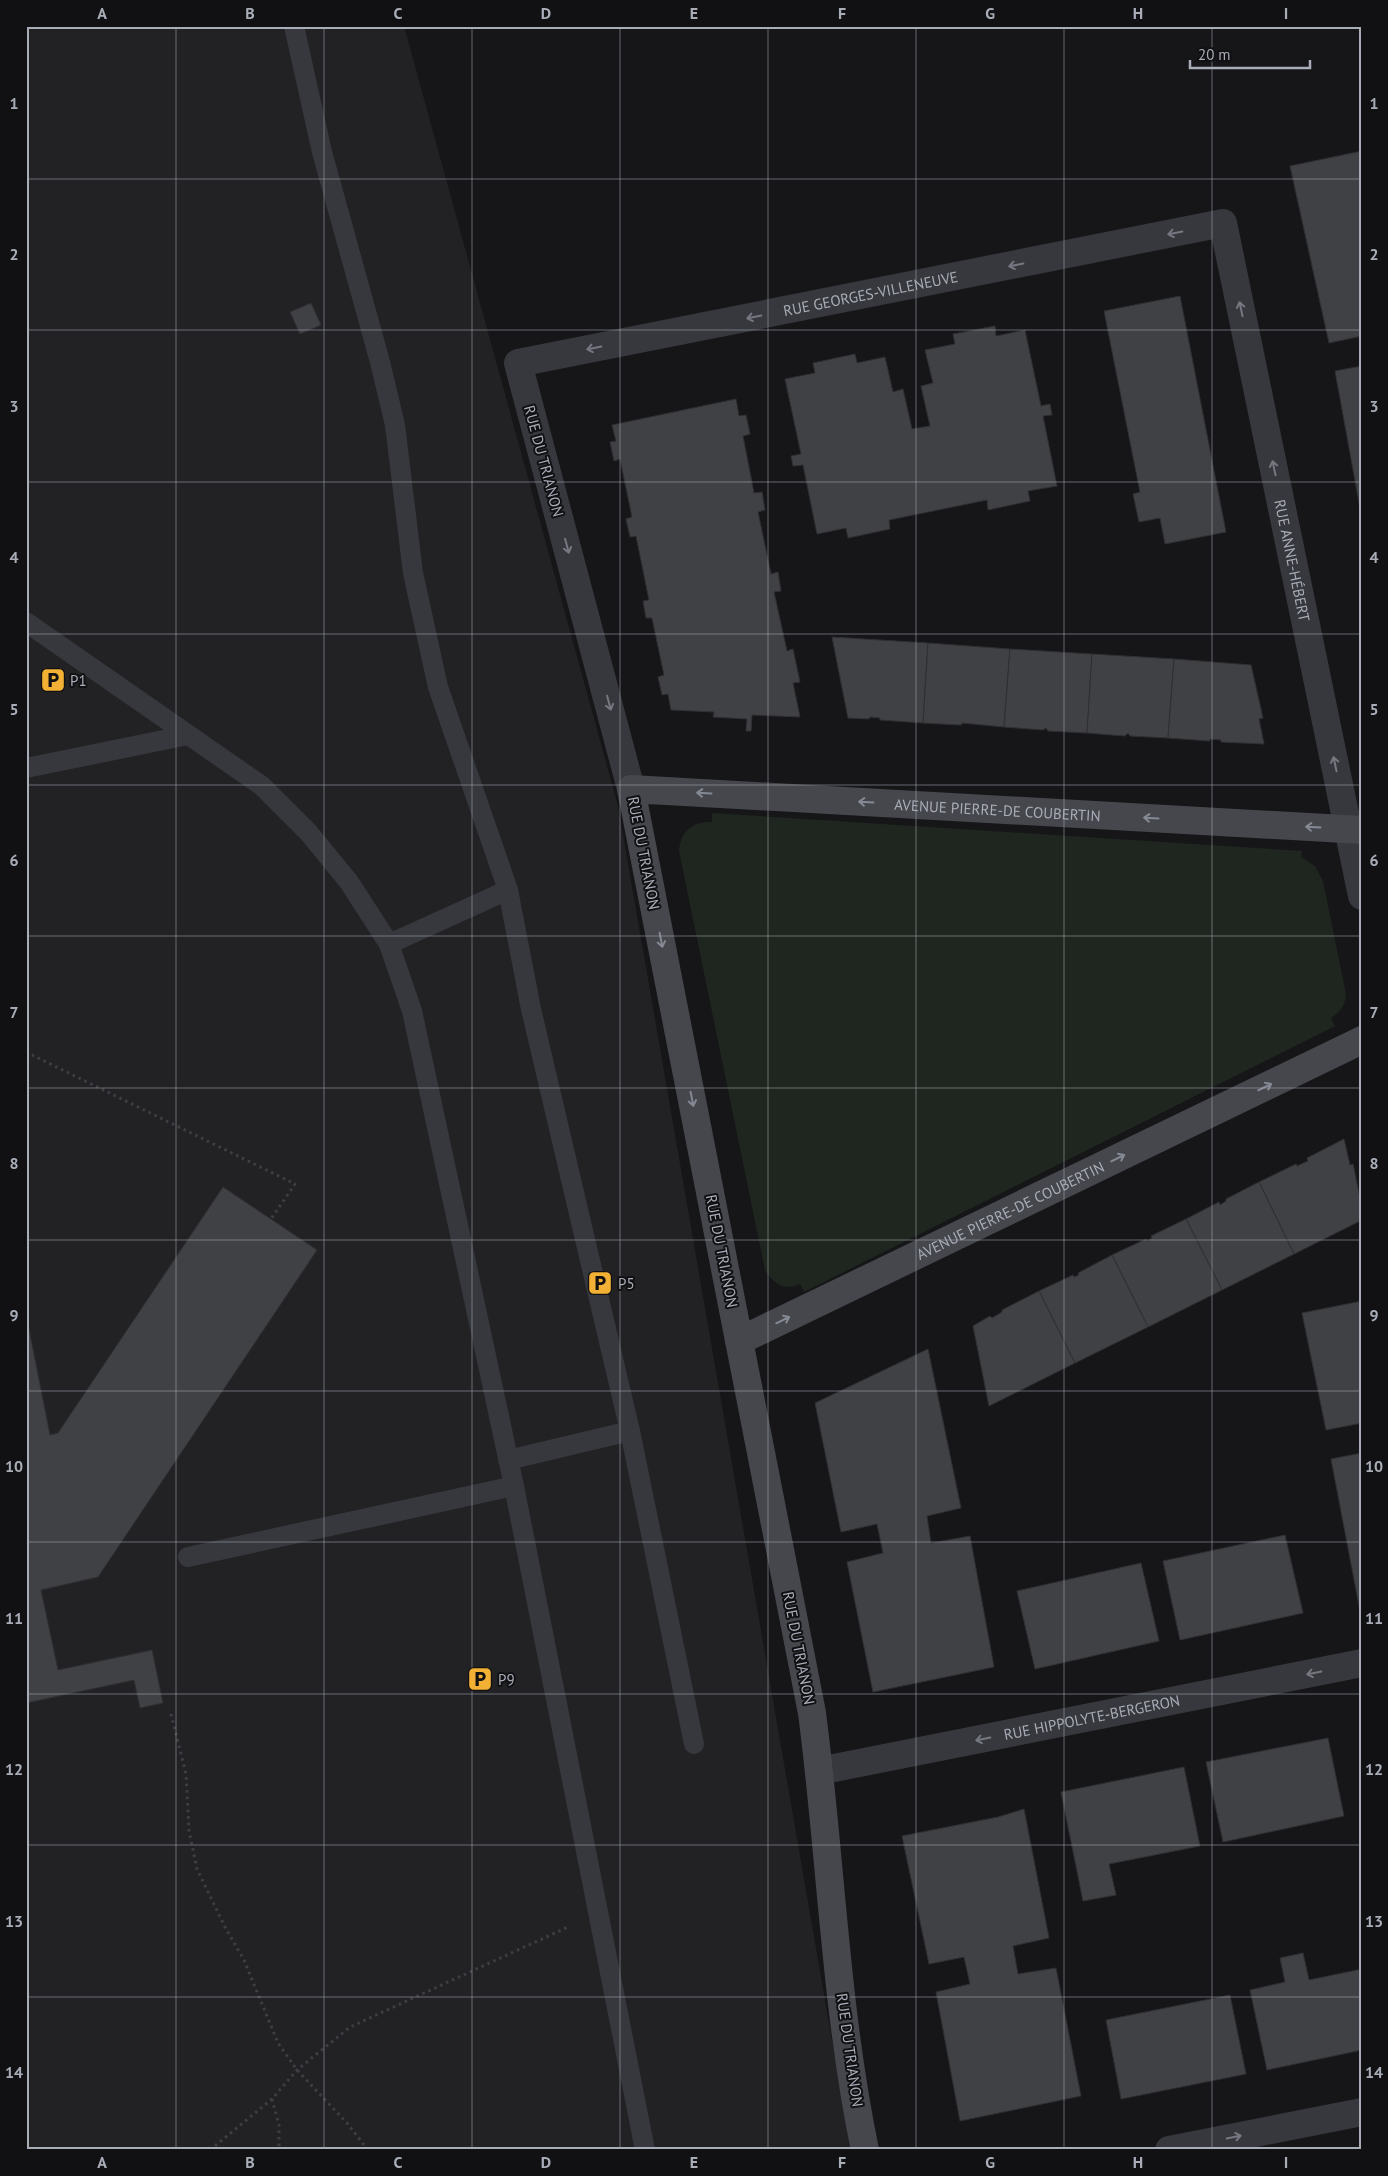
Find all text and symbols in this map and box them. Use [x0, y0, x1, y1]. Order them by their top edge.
text: A [97, 3, 107, 23]
text: B [245, 3, 255, 23]
text: C [394, 3, 403, 23]
text: D [541, 3, 551, 23]
text: E [690, 3, 698, 23]
text: F [838, 3, 846, 23]
text: G [985, 3, 995, 23]
text: H [1133, 3, 1143, 23]
text: I [1284, 3, 1288, 23]
scale bar [1190, 38, 1310, 70]
text: 20 m [1198, 45, 1231, 64]
text: 1 [9, 93, 19, 113]
text: 1 [1369, 93, 1379, 113]
one-way arrow [1168, 229, 1184, 238]
text: 2 [9, 244, 19, 264]
text: 2 [1369, 244, 1379, 264]
one-way arrow [1008, 260, 1024, 270]
street label: RUE GEORGES-VILLENEUVE [781, 266, 959, 320]
one-way arrow [1236, 301, 1245, 317]
one-way arrow [746, 313, 762, 322]
one-way arrow [587, 344, 603, 354]
text: 3 [9, 396, 19, 416]
text: 3 [1369, 396, 1379, 416]
street label: RUE DU TRIANON [520, 403, 568, 519]
one-way arrow [1269, 460, 1278, 476]
street label: RUE ANNE-HÉBERT [1271, 498, 1315, 624]
one-way arrow [562, 537, 572, 553]
text: 4 [9, 547, 19, 567]
text: 4 [1369, 547, 1379, 567]
parking icon: P1 [40, 667, 66, 693]
place label: P1 [70, 671, 87, 690]
one-way arrow [604, 694, 614, 710]
text: 5 [9, 699, 19, 719]
text: 5 [1369, 699, 1379, 719]
one-way arrow [1330, 757, 1340, 773]
one-way arrow [696, 788, 712, 797]
street label: AVENUE PIERRE-DE COUBERTIN [894, 794, 1101, 825]
street label: RUE DU TRIANON [624, 795, 664, 911]
one-way arrow [859, 797, 875, 806]
one-way arrow [1143, 813, 1159, 822]
one-way arrow [1305, 822, 1322, 832]
text: 6 [9, 850, 19, 870]
text: 6 [1369, 850, 1379, 870]
one-way arrow [657, 931, 666, 947]
text: 7 [9, 1002, 19, 1022]
text: 7 [1369, 1002, 1379, 1022]
one-way arrow [1257, 1082, 1272, 1091]
one-way arrow [688, 1091, 697, 1107]
text: 8 [9, 1153, 19, 1173]
one-way arrow [1110, 1153, 1125, 1162]
text: 8 [1369, 1153, 1379, 1173]
street label: AVENUE PIERRE-DE COUBERTIN [913, 1157, 1107, 1264]
street label: RUE DU TRIANON [702, 1193, 742, 1309]
parking icon: P5 [587, 1270, 613, 1296]
place label: P5 [618, 1274, 635, 1293]
text: 9 [9, 1305, 19, 1325]
text: 9 [1369, 1305, 1379, 1325]
one-way arrow [775, 1315, 790, 1324]
text: 10 [5, 1456, 23, 1476]
text: 10 [1365, 1456, 1383, 1476]
street label: RUE DU TRIANON [779, 1590, 819, 1706]
text: 11 [5, 1608, 23, 1628]
text: 11 [1365, 1608, 1383, 1628]
parking icon: P9 [467, 1666, 493, 1692]
one-way arrow [1306, 1669, 1322, 1678]
place label: P9 [498, 1670, 515, 1689]
street label: RUE HIPPOLYTE-BERGERON [1002, 1690, 1181, 1744]
one-way arrow [975, 1735, 991, 1744]
text: 12 [5, 1759, 23, 1779]
text: 12 [1365, 1759, 1383, 1779]
text: 13 [5, 1911, 23, 1931]
text: 13 [1365, 1911, 1383, 1931]
street label: RUE DU TRIANON [833, 1992, 867, 2108]
text: 14 [5, 2062, 23, 2082]
text: 14 [1365, 2062, 1383, 2082]
one-way arrow [1225, 2132, 1241, 2141]
text: A [97, 2152, 107, 2172]
text: B [245, 2152, 255, 2172]
text: C [394, 2152, 403, 2172]
text: D [541, 2152, 551, 2172]
text: E [690, 2152, 698, 2172]
text: F [838, 2152, 846, 2172]
text: G [985, 2152, 995, 2172]
text: H [1133, 2152, 1143, 2172]
text: I [1284, 2152, 1288, 2172]

